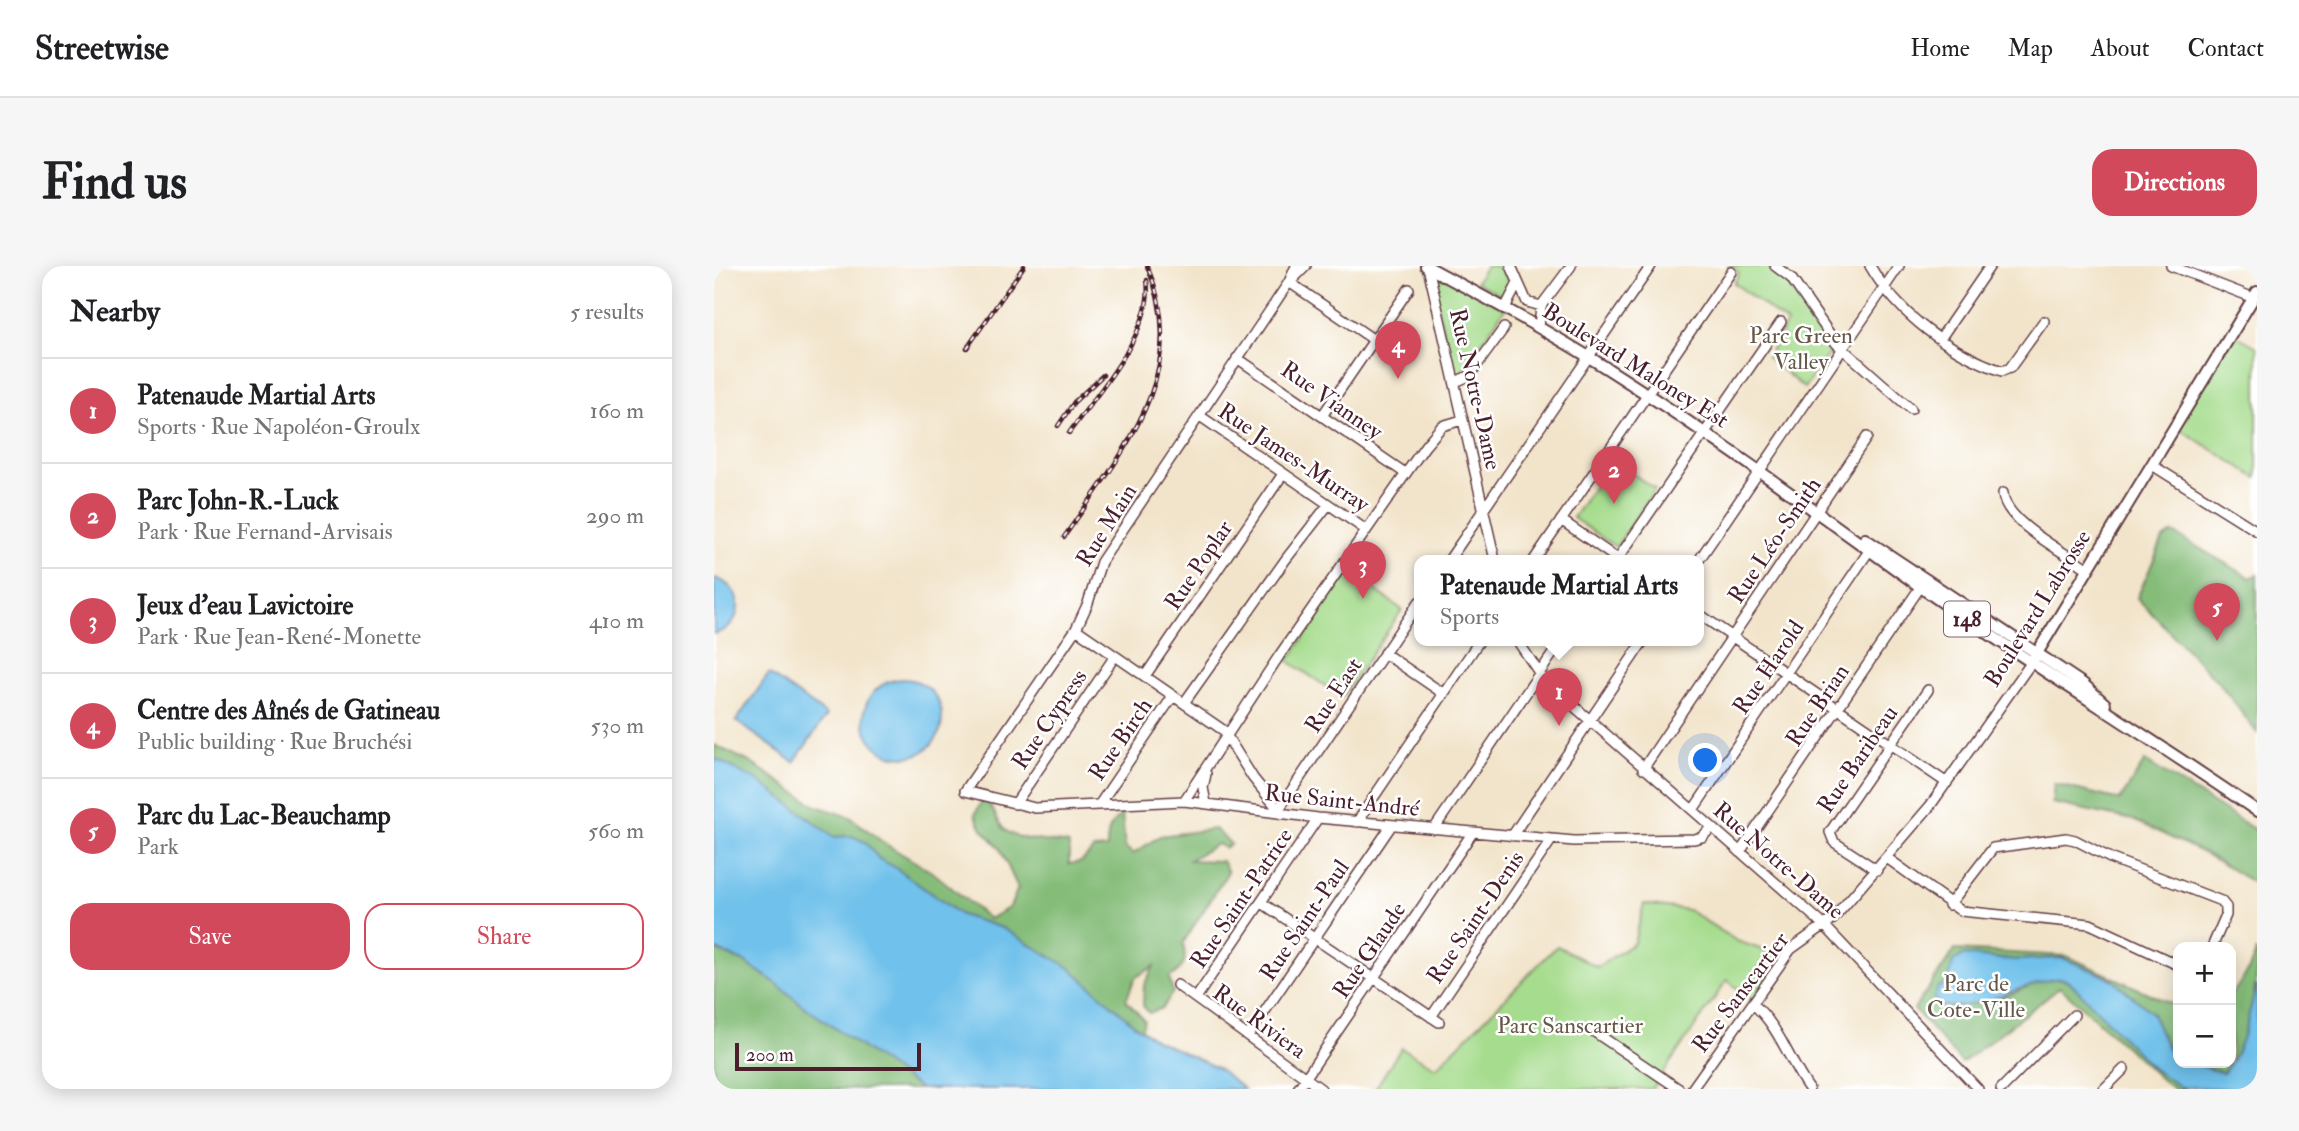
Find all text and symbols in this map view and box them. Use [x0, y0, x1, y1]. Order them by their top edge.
text: Streetwise [35, 28, 169, 69]
text: Home [1910, 33, 1970, 64]
text: Map [2008, 33, 2053, 64]
text: About [2091, 33, 2150, 64]
text: Contact [2188, 33, 2264, 64]
button: Directions [2092, 149, 2257, 216]
text: Find us [42, 152, 187, 213]
text: Nearby [70, 293, 160, 330]
street label: Boulevard Maloney Est [1537, 296, 1734, 434]
text: 5 results [570, 297, 644, 326]
street label: Rue Notre-Dame [1443, 306, 1508, 473]
pin: 4 [1375, 321, 1421, 379]
park label: Parc Green Valley [1749, 321, 1853, 376]
street label: Rue Vianney [1275, 355, 1389, 447]
text: Patenaude Martial Arts [137, 380, 375, 412]
text: 1 [89, 396, 97, 425]
text: 160 m [590, 396, 644, 425]
street label: Rue James-Murray [1213, 396, 1376, 519]
text: Sports · Rue Napoléon-Groulx [137, 412, 420, 441]
pin: 2 [1591, 446, 1637, 504]
street label: Rue Léo-Smith [1722, 472, 1827, 609]
street label: Rue Main [1070, 478, 1143, 572]
text: Parc John-R.-Luck [137, 485, 339, 517]
text: 2 [87, 501, 99, 530]
text: 290 m [586, 501, 644, 530]
street label: Rue Poplar [1158, 515, 1240, 616]
text: Park · Rue Fernand-Arvisais [137, 517, 393, 546]
street label: Boulevard Labrosse [1978, 524, 2098, 692]
pin: 3 [1340, 541, 1386, 599]
popup [1414, 555, 1704, 646]
text: Patenaude Martial Arts [1440, 570, 1678, 602]
pin: 5 [2194, 583, 2240, 641]
text: Jeux d'eau Lavictoire [137, 590, 353, 622]
text: Sports [1440, 602, 1499, 631]
road number: 148 [1944, 602, 1990, 636]
text: 3 [89, 606, 97, 635]
text: 410 m [589, 606, 644, 635]
street label: Rue Harold [1726, 615, 1810, 720]
text: Park · Rue Jean-René-Monette [137, 622, 421, 651]
street label: Rue East [1298, 652, 1368, 738]
street label: Rue Brian [1779, 658, 1856, 752]
street label: Rue Cypress [1005, 663, 1094, 776]
pin: 1 [1536, 668, 1582, 726]
street label: Rue Birch [1082, 692, 1159, 786]
text: Centre des Aînés de Gatineau [137, 695, 440, 727]
street label: Rue Baribeau [1811, 700, 1904, 819]
text: 4 [87, 711, 99, 740]
text: 530 m [591, 711, 644, 740]
text: Public building · Rue Bruchési [137, 727, 412, 756]
your location [1688, 743, 1722, 777]
street label: Rue Saint-André [1263, 778, 1421, 823]
street label: Rue Notre-Dame [1707, 795, 1851, 926]
text: Parc du Lac-Beauchamp [137, 800, 391, 832]
text: 5 [88, 816, 98, 845]
text: 560 m [588, 816, 644, 845]
street label: Rue Saint-Patrice [1184, 822, 1299, 974]
text: Park [137, 832, 179, 861]
street label: Rue Saint-Denis [1420, 845, 1531, 989]
street label: Rue Saint-Paul [1253, 854, 1356, 986]
street label: Rue Glaude [1327, 896, 1412, 1004]
button: Save [70, 903, 350, 970]
button: Share [364, 903, 644, 970]
street label: Rue Sanscartier [1686, 926, 1795, 1058]
map controls [2173, 942, 2236, 1068]
button: + [2173, 942, 2236, 1005]
park label: Parc de Cote-Ville [1927, 969, 2026, 1024]
street label: Rue Riviera [1207, 978, 1313, 1065]
button: − [2173, 1005, 2236, 1068]
park label: Parc Sanscartier [1497, 1011, 1643, 1040]
scale bar [735, 1040, 920, 1072]
text: 200 m [746, 1043, 794, 1067]

